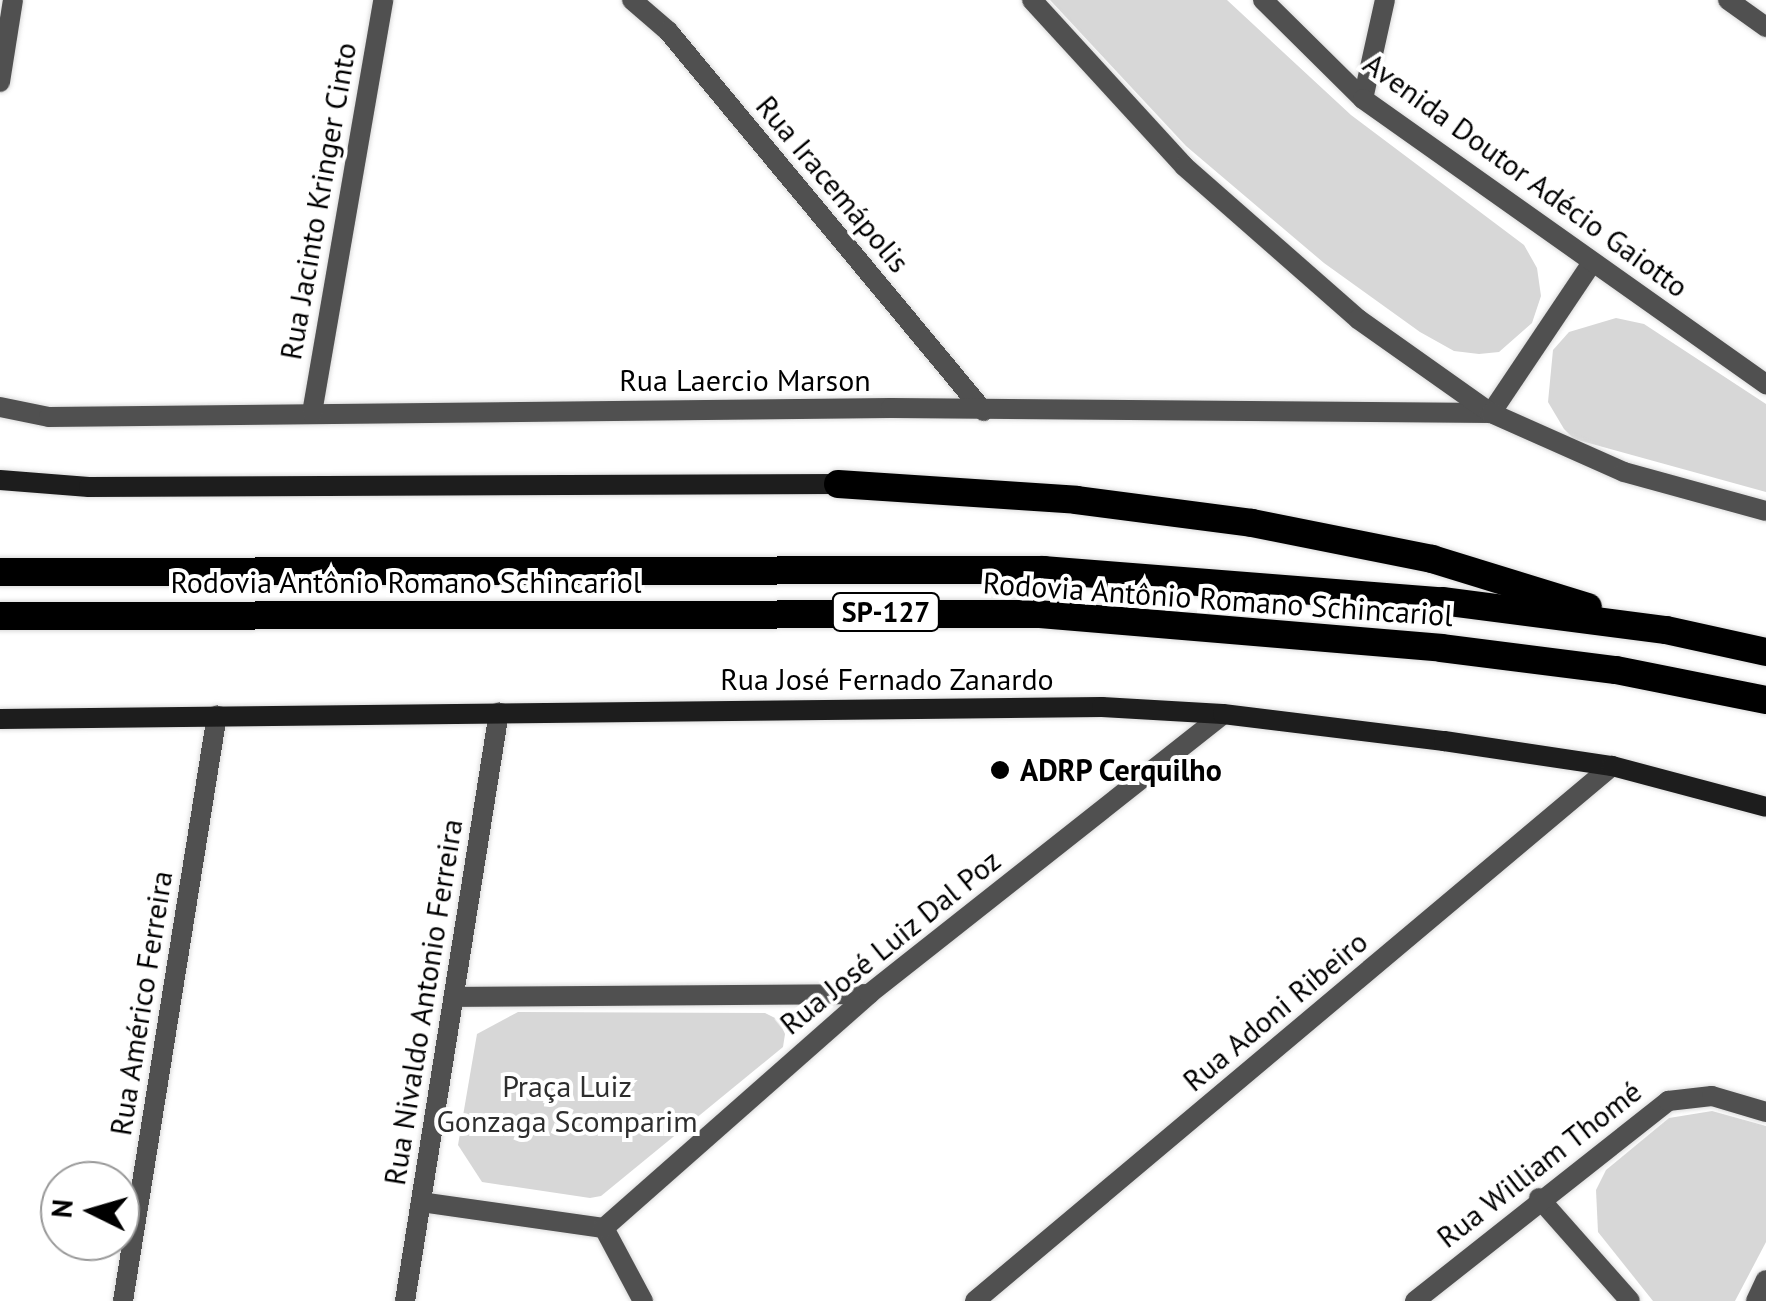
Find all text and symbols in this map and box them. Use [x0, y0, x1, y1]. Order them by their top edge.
street label: Rua Jacinto Kringer Cinto [272, 40, 364, 362]
street label: Avenida Doutor Adécio Gaiotto [1356, 45, 1696, 305]
street label: Rua Iracemápolis [749, 88, 917, 280]
street label: Rua Laercio Marson [619, 362, 871, 398]
street label: Rodovia Antônio Romano Schincariol [170, 564, 642, 600]
street label: Rodovia Antônio Romano Schincariol [981, 565, 1455, 633]
road number: SP-127 [831, 589, 941, 635]
street label: Rua José Fernado Zanardo [720, 661, 1054, 697]
place label: ADRP Cerquilho [1020, 752, 1223, 788]
marker: ADRP Cerquilho [989, 759, 1011, 781]
street label: Rua Nivaldo Antonio Ferreira [376, 816, 470, 1188]
street label: Rua José Luiz Dal Poz [772, 842, 1008, 1042]
street label: Rua Américo Ferreira [102, 868, 180, 1138]
street label: Rua Adoni Ribeiro [1175, 923, 1375, 1099]
park label: Praça Luiz Gonzaga Scomparim [436, 1068, 698, 1138]
street label: Rua William Thomé [1429, 1073, 1649, 1255]
north arrow [40, 1161, 140, 1261]
text: N [42, 1198, 81, 1219]

